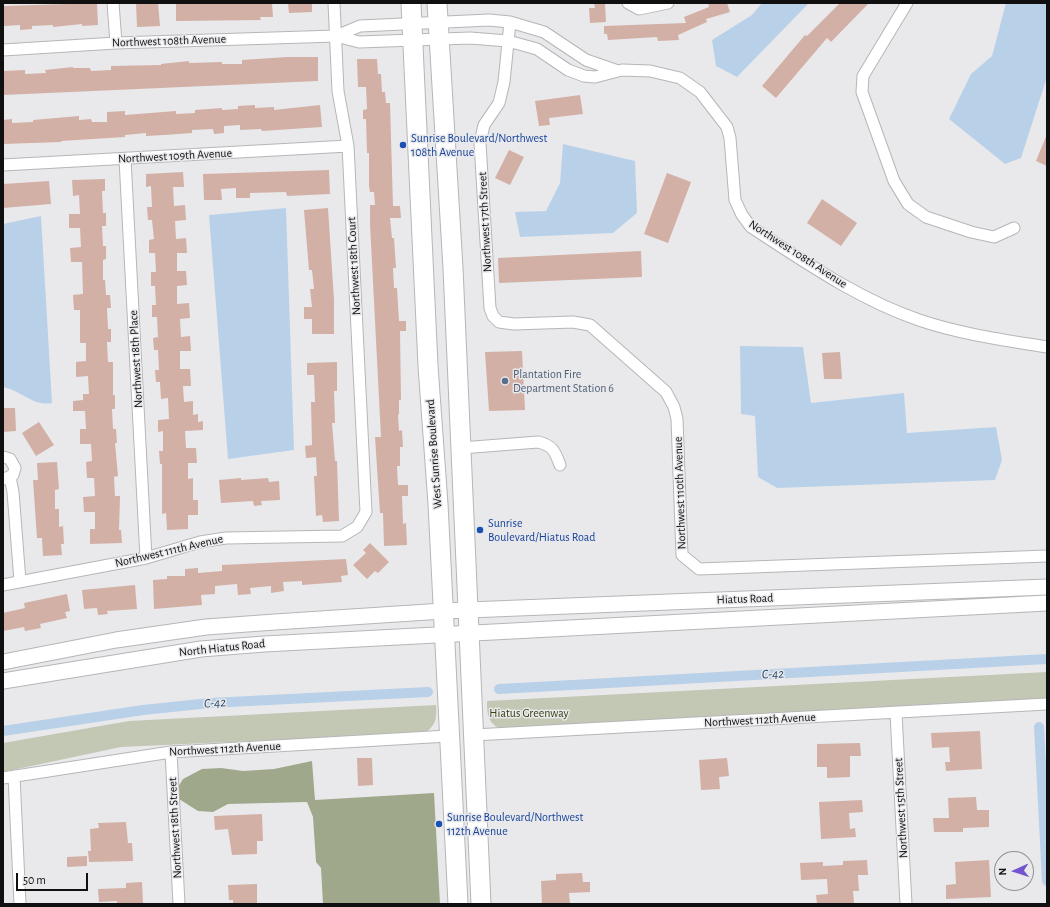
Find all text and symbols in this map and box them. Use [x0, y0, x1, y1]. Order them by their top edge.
street label: Northwest 108th Avenue [112, 32, 226, 50]
place label: Sunrise Boulevard/Northwest 108th Avenue [411, 131, 547, 159]
marker: Sunrise Boulevard/Northwest 108th Avenue [398, 140, 408, 150]
street label: Northwest 109th Avenue [118, 146, 232, 166]
street label: Northwest 17th Street [475, 171, 495, 273]
street label: Northwest 18th Court [344, 216, 364, 316]
street label: Northwest 108th Avenue [746, 217, 850, 291]
street label: Northwest 18th Place [126, 310, 146, 408]
place label: Plantation Fire Department Station 6 [513, 367, 614, 395]
marker: Plantation Fire Department Station 6 [500, 376, 510, 386]
street label: West Sunrise Boulevard [423, 399, 445, 509]
street label: Northwest 110th Avenue [671, 436, 689, 550]
place label: Sunrise Boulevard/Hiatus Road [488, 516, 596, 544]
marker: Sunrise Boulevard/Hiatus Road [475, 525, 485, 535]
street label: Northwest 111th Avenue [114, 532, 224, 570]
street label: Hiatus Road [716, 591, 774, 607]
street label: North Hiatus Road [178, 636, 266, 660]
water label: C-42 [761, 666, 785, 682]
water label: C-42 [203, 694, 227, 712]
park label: Hiatus Greenway [489, 706, 569, 720]
street label: Northwest 112th Avenue [704, 710, 816, 730]
street label: Northwest 112th Avenue [169, 739, 281, 759]
street label: Northwest 15th Street [891, 757, 911, 859]
street label: Northwest 18th Street [165, 777, 185, 879]
place label: Sunrise Boulevard/Northwest 112th Avenue [447, 810, 583, 838]
marker: Sunrise Boulevard/Northwest 112th Avenue [434, 819, 444, 829]
north arrow [994, 851, 1034, 891]
scale bar [18, 865, 90, 891]
text: N [997, 867, 1008, 876]
text: 50 m [23, 874, 46, 886]

